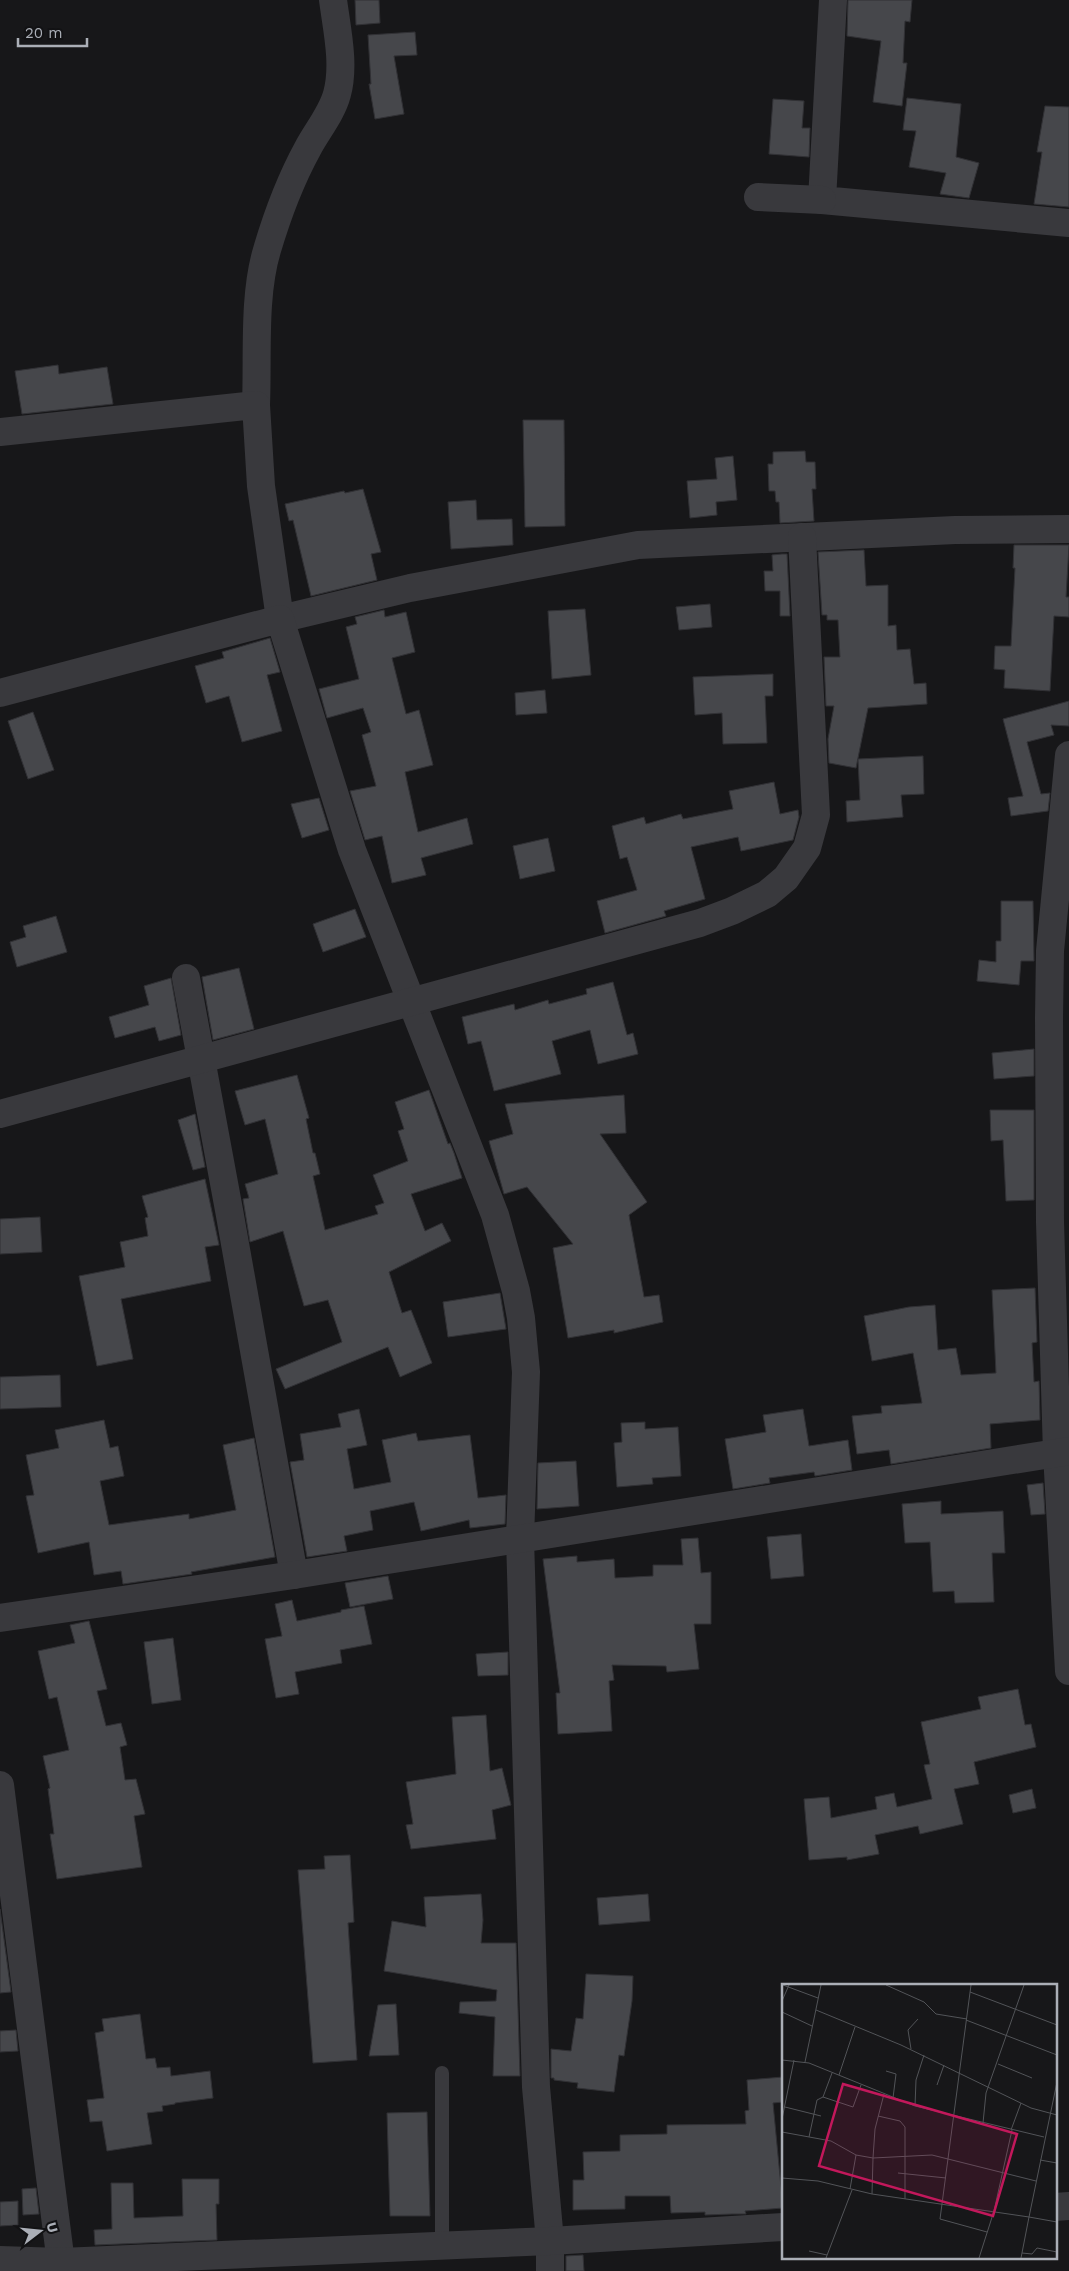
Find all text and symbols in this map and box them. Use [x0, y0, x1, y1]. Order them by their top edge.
scale bar [18, 15, 86, 47]
text: 20 m [25, 24, 63, 42]
inset map [782, 1984, 1056, 2258]
north arrow [15, 2206, 65, 2256]
text: U [43, 2220, 62, 2234]

